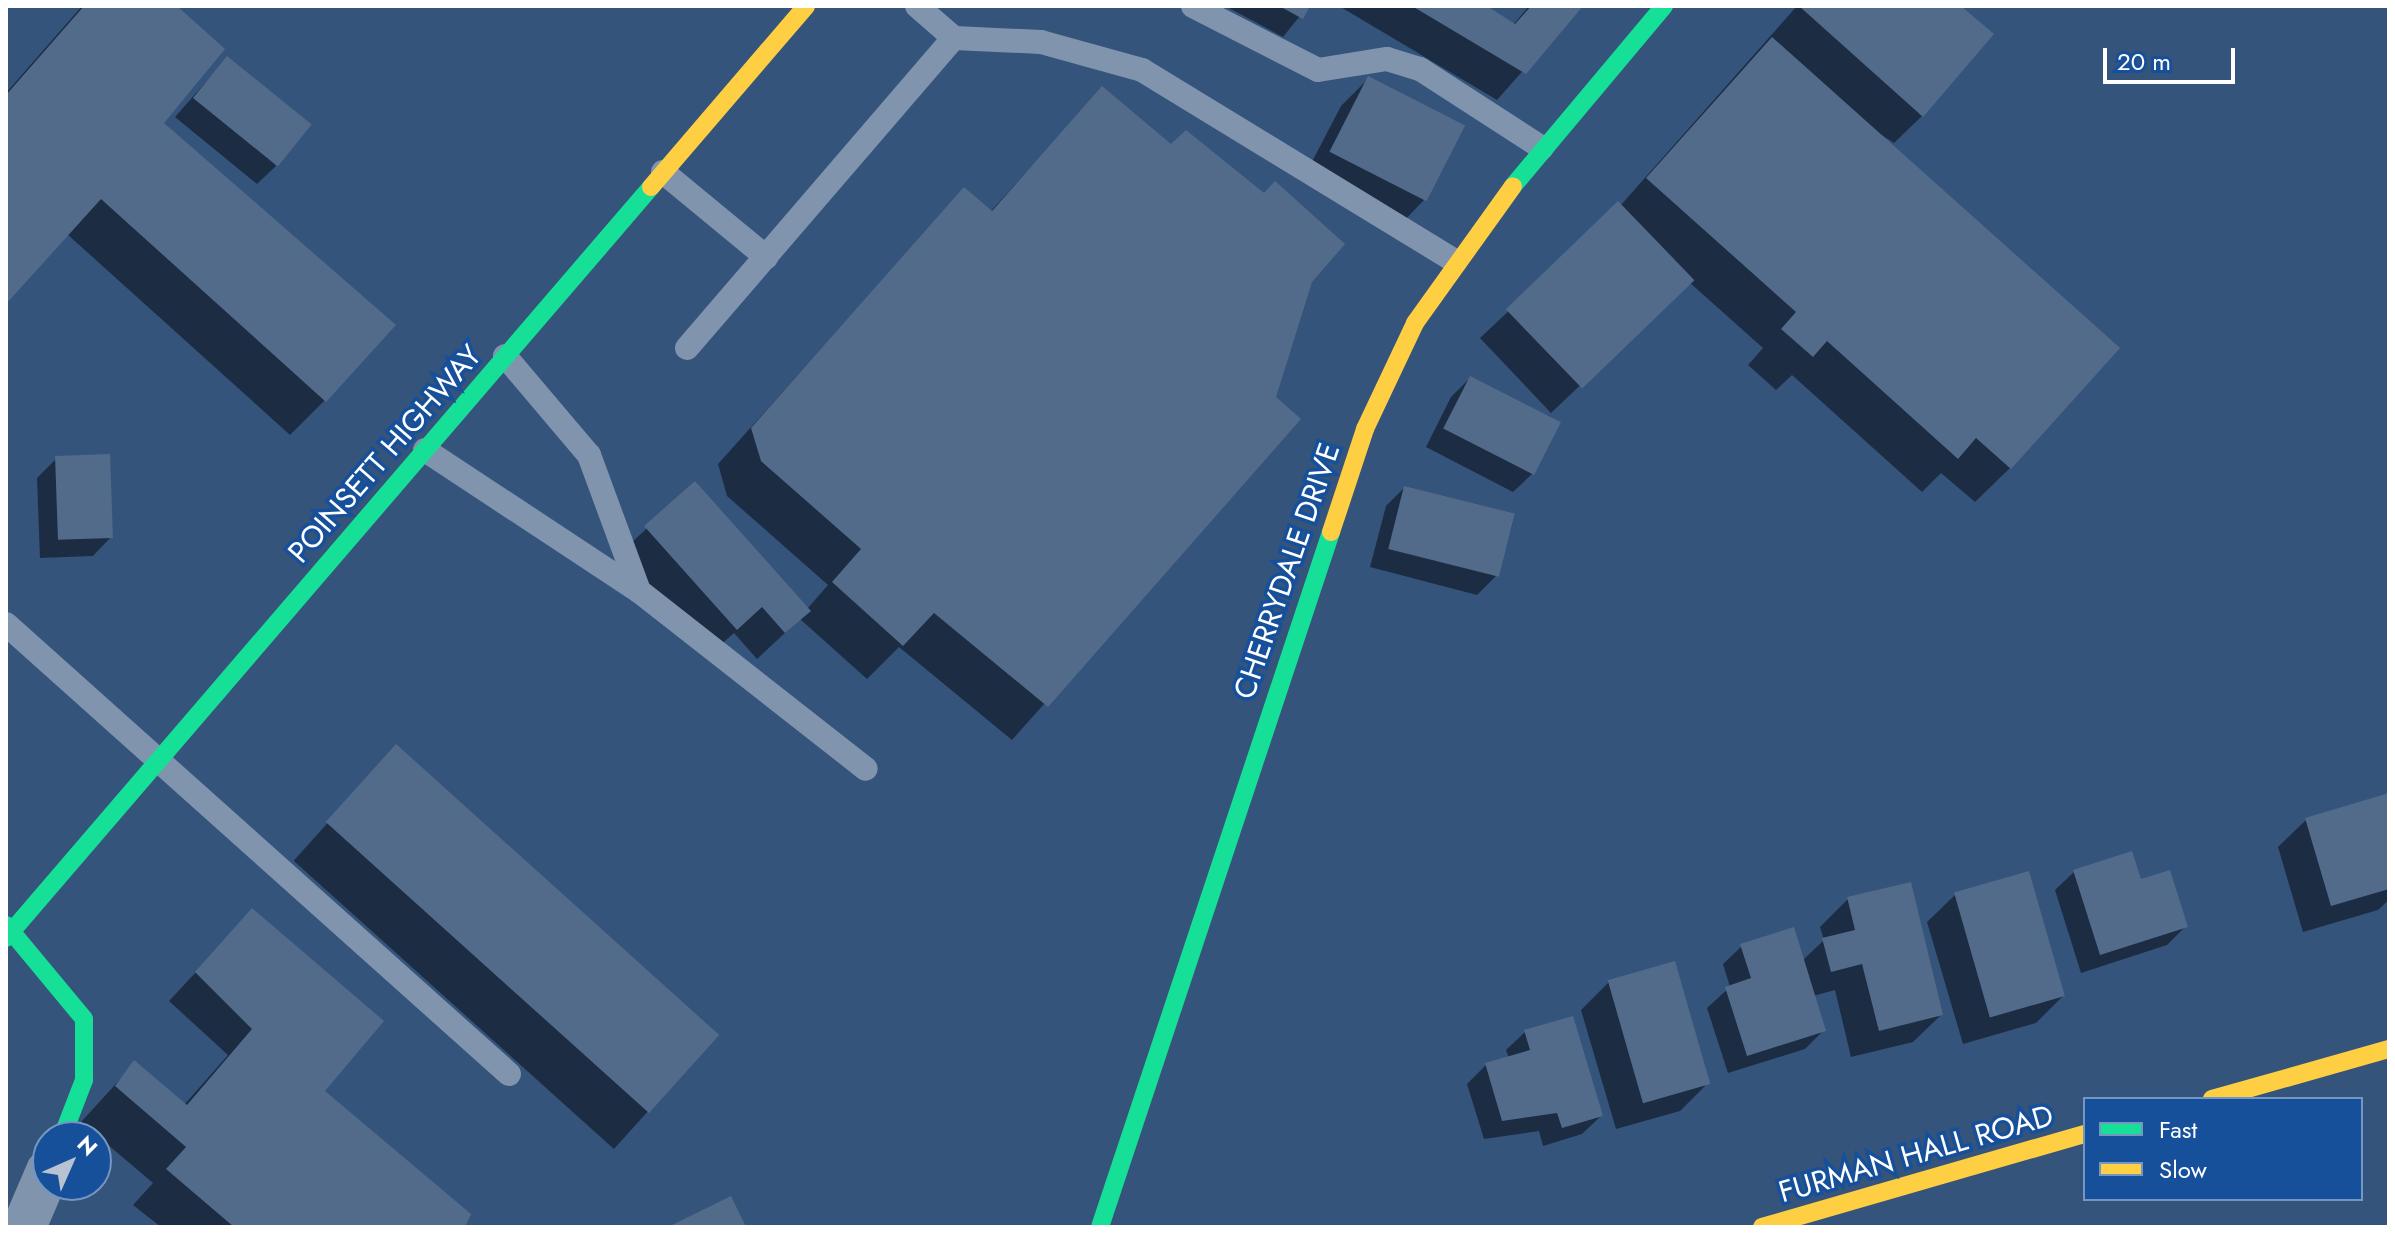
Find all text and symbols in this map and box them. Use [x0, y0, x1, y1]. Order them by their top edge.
scale bar [2107, 32, 2239, 82]
text: 20 m [2117, 44, 2171, 79]
street label: POINSETT HIGHWAY [281, 338, 489, 570]
street label: CHERRYDALE DRIVE [1226, 438, 1348, 704]
legend [2083, 1097, 2363, 1201]
street label: FURMAN HALL ROAD [1775, 1098, 2057, 1210]
text: Fast [2159, 1112, 2197, 1147]
north arrow [32, 1121, 112, 1201]
text: N [70, 1128, 105, 1163]
text: Slow [2159, 1152, 2207, 1187]

